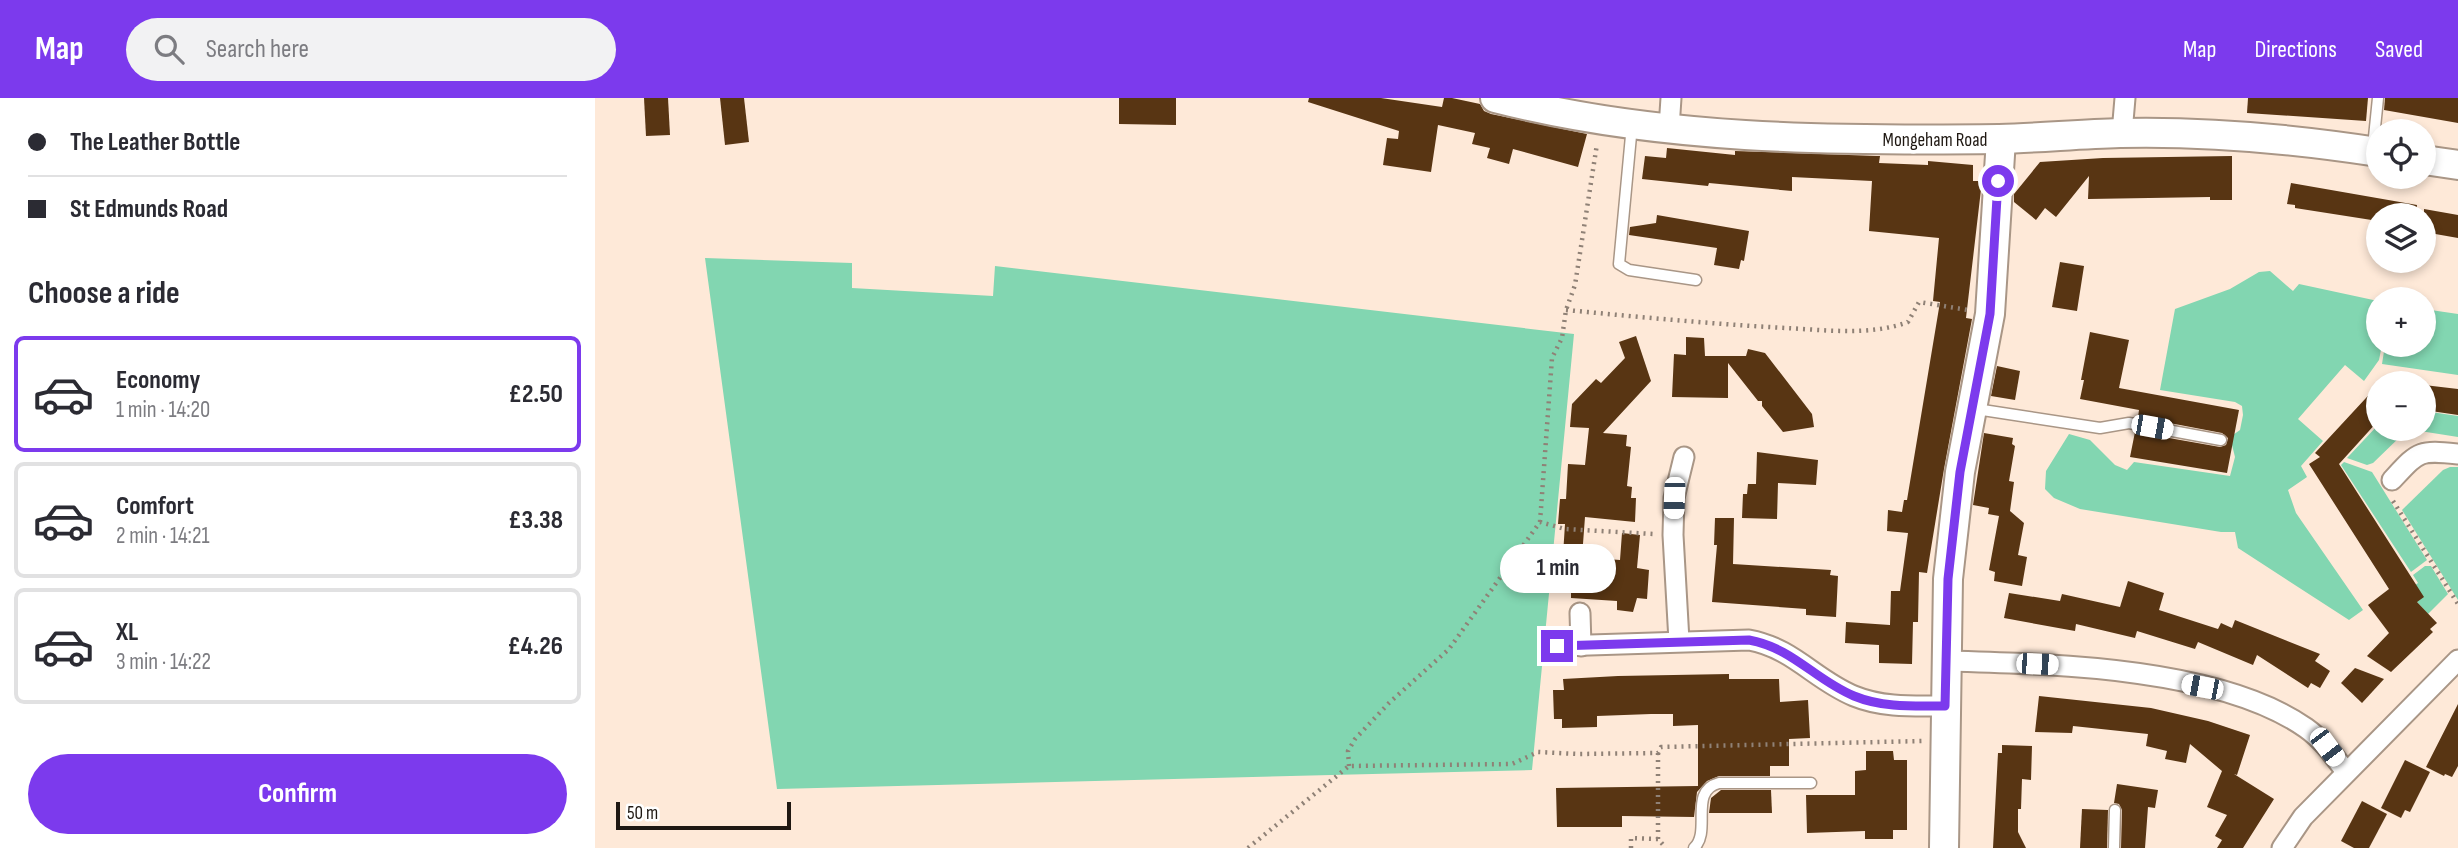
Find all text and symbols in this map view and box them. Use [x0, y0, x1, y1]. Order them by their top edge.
search box [126, 18, 616, 81]
text: Map [35, 29, 84, 69]
icon: search [150, 30, 188, 68]
text: Search here [206, 34, 309, 65]
text: Map [2183, 35, 2216, 64]
text: Directions [2254, 35, 2337, 64]
text: Saved [2375, 35, 2423, 64]
map controls [2366, 119, 2436, 441]
button: locate [2366, 119, 2436, 189]
text: The Leather Bottle [70, 127, 240, 158]
street label: Mongeham Road [1883, 129, 1987, 152]
route start [1982, 165, 2014, 197]
text: St Edmunds Road [70, 194, 228, 225]
button: layers [2366, 203, 2436, 273]
text: Choose a ride [28, 274, 180, 313]
button: + [2366, 287, 2436, 357]
icon: car [32, 363, 95, 426]
text: Economy [116, 365, 200, 396]
button: − [2366, 371, 2436, 441]
text: £2.50 [509, 379, 563, 410]
text: 1 min · 14:20 [116, 396, 210, 424]
car [2130, 413, 2175, 441]
car [1663, 477, 1686, 519]
icon: car [32, 489, 95, 552]
text: Comfort [116, 491, 194, 522]
text: £3.38 [508, 505, 563, 536]
text: 2 min · 14:21 [116, 522, 210, 550]
callout: 1 min [1499, 545, 1615, 594]
text: 1 min [1537, 554, 1579, 582]
icon: car [32, 615, 95, 678]
text: XL [116, 617, 138, 648]
route end [1541, 630, 1573, 662]
text: £4.26 [508, 631, 563, 662]
text: 3 min · 14:22 [116, 648, 211, 676]
car [2016, 653, 2059, 675]
car [2180, 673, 2225, 701]
car [2306, 724, 2349, 770]
button: Confirm [28, 754, 567, 834]
scale bar [616, 799, 791, 831]
text: 50 m [627, 802, 658, 825]

